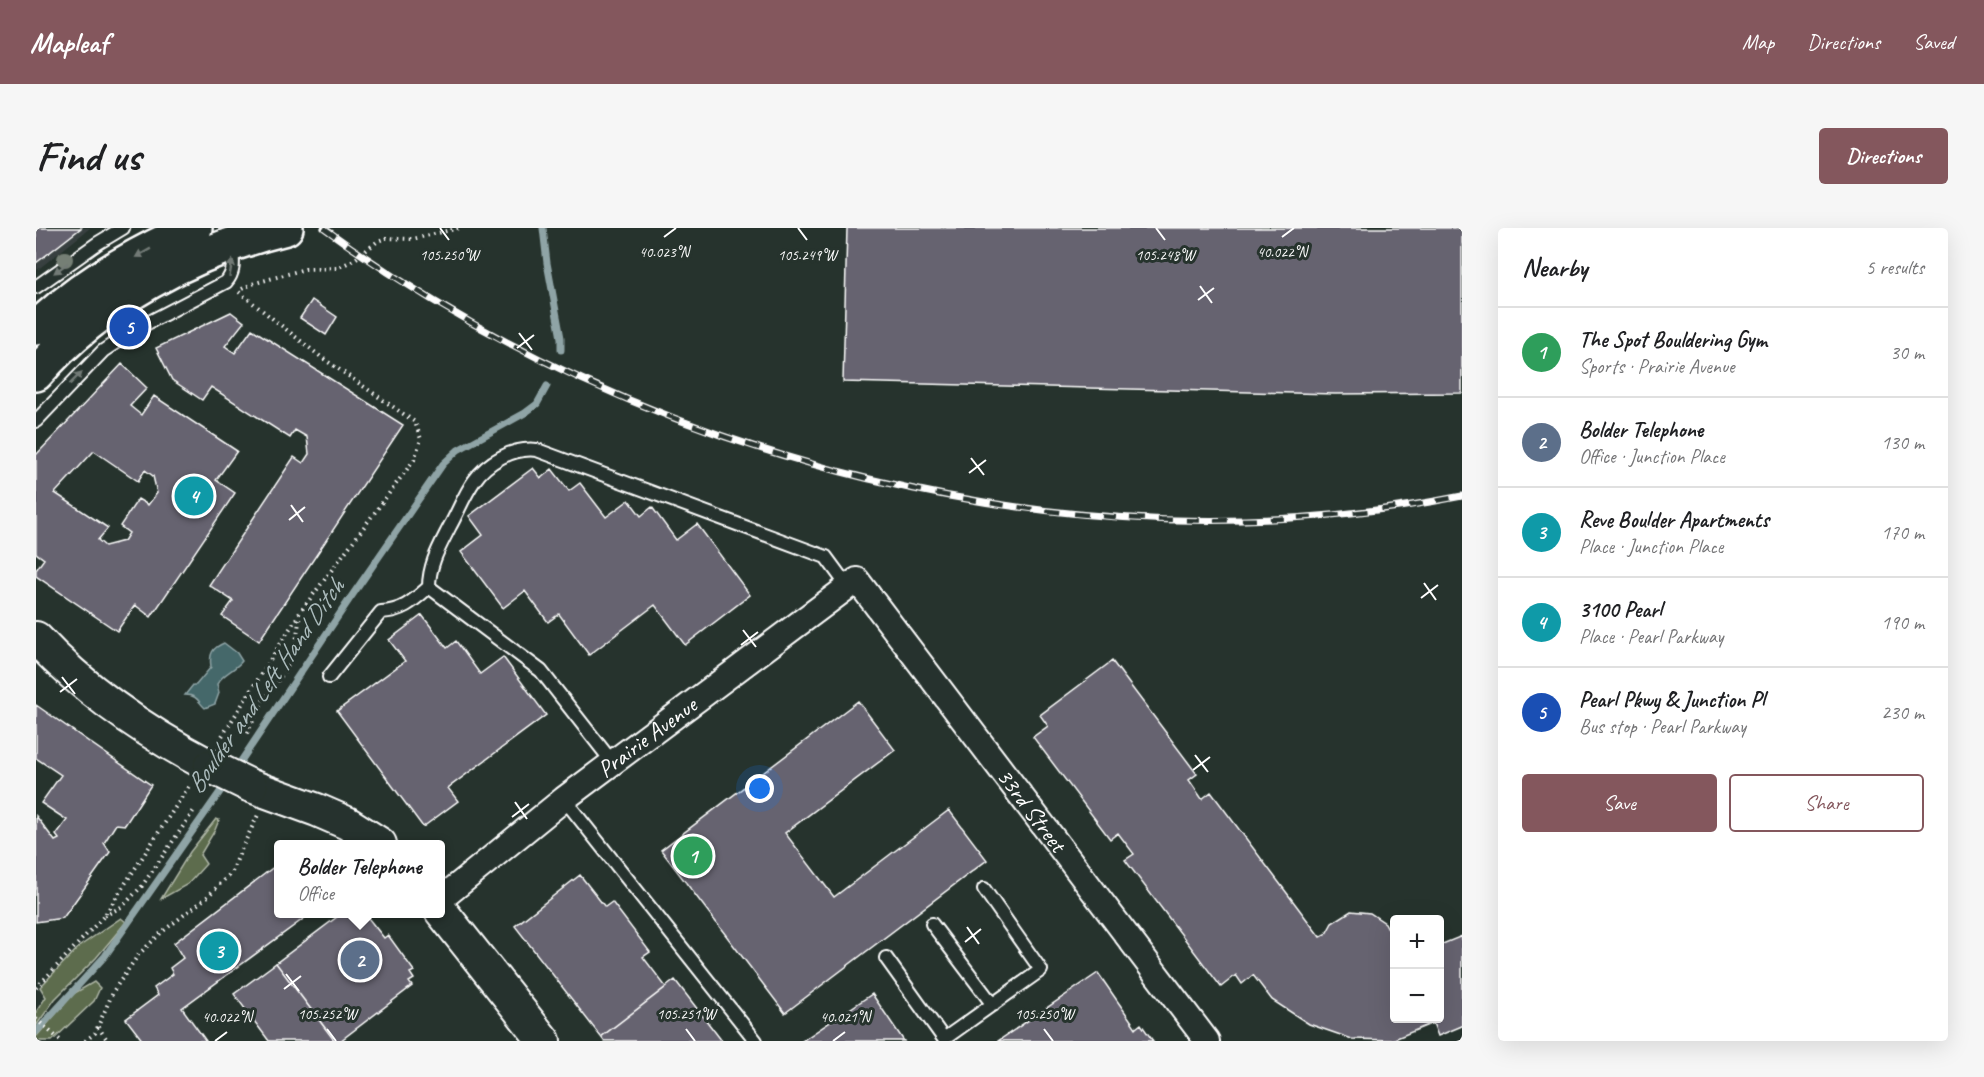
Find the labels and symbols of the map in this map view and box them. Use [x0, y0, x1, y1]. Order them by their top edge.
text: 40.023°N [639, 243, 692, 262]
text: 40.022°N [1257, 243, 1310, 262]
text: 105.250°W [420, 246, 481, 265]
text: 105.249°W [778, 246, 839, 265]
text: 105.248°W [1136, 246, 1197, 265]
one-way arrow [134, 248, 151, 258]
one-way arrow [227, 258, 236, 277]
one-way arrow [54, 262, 70, 274]
pin: 5 [110, 304, 148, 350]
one-way arrow [69, 372, 83, 386]
pin: 4 [174, 474, 214, 518]
water label: Boulder and Left Hand Ditch [178, 570, 353, 800]
street label: Prairie Avenue [591, 689, 704, 784]
street label: 33rd Street [990, 762, 1074, 859]
your location [745, 774, 774, 803]
pin: 1 [674, 834, 712, 878]
pin: 3 [200, 928, 238, 974]
pin: 2 [340, 938, 380, 982]
text: 105.252°W [298, 1005, 359, 1024]
text: 105.251°W [657, 1005, 718, 1024]
text: 105.250°W [1015, 1005, 1076, 1024]
text: 40.022°N [202, 1008, 255, 1027]
text: 40.021°N [820, 1008, 873, 1027]

